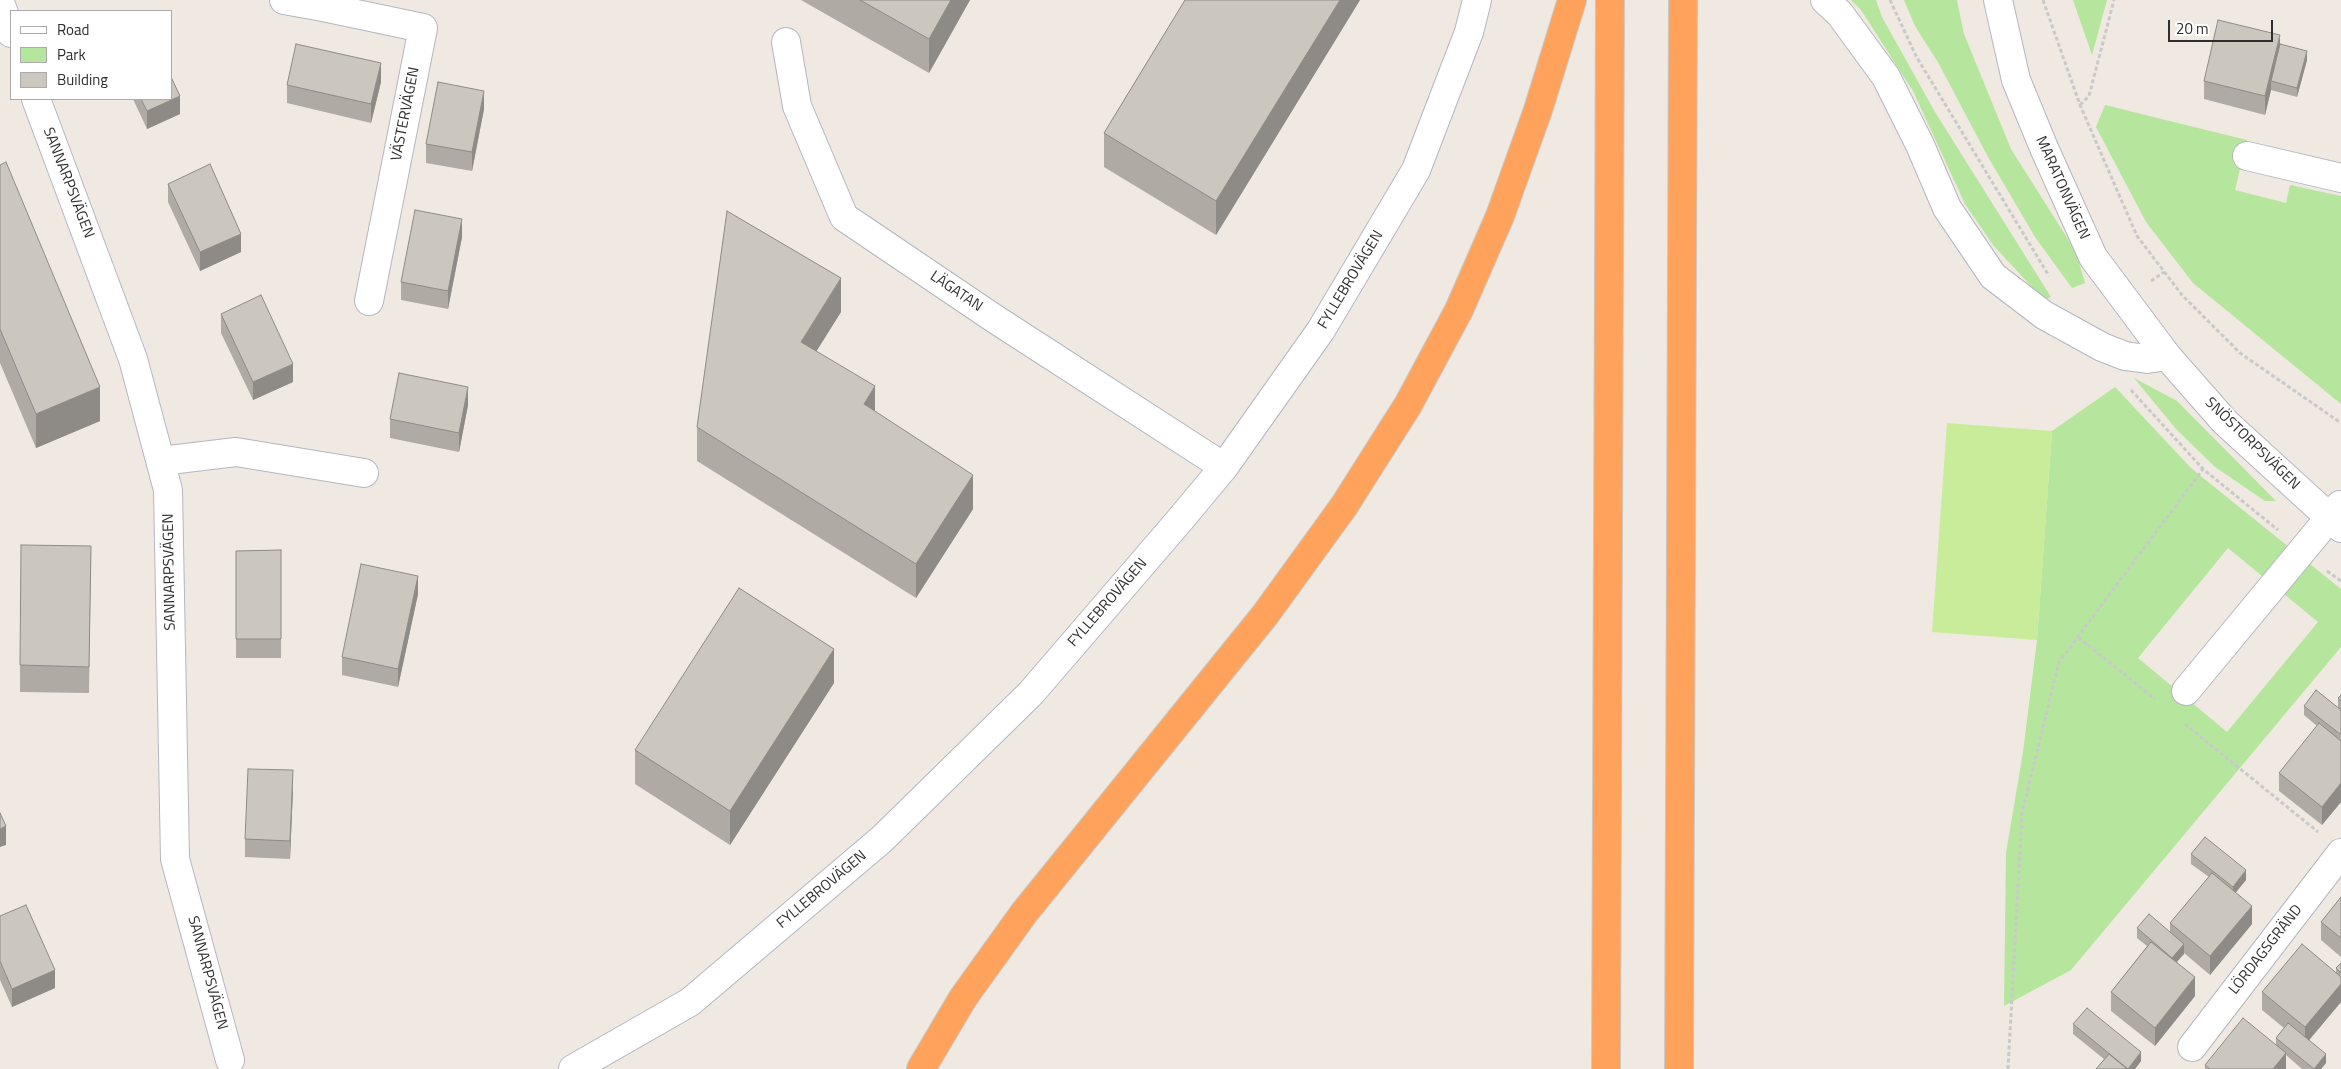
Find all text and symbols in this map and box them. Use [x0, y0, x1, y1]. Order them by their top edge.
legend [10, 10, 172, 100]
scale bar [2171, 10, 2276, 42]
text: 20 m [2176, 17, 2209, 40]
text: Road [57, 18, 89, 41]
text: Park [57, 43, 86, 66]
street label: VÄSTERVÄGEN [388, 66, 424, 162]
text: Building [57, 68, 108, 91]
street label: SANNARPSVÄGEN [39, 125, 97, 241]
street label: MARATONVÄGEN [2031, 134, 2093, 242]
street label: FYLLEBROVÄGEN [1315, 228, 1387, 332]
street label: LÄGATAN [926, 268, 986, 316]
street label: SNÖSTORPSVÄGEN [2201, 394, 2303, 494]
street label: SANNARPSVÄGEN [160, 513, 180, 631]
street label: FYLLEBROVÄGEN [1065, 555, 1151, 651]
street label: FYLLEBROVÄGEN [773, 847, 871, 933]
street label: LÖRDAGSGRÄND [2225, 902, 2307, 998]
street label: SANNARPSVÄGEN [183, 914, 231, 1032]

